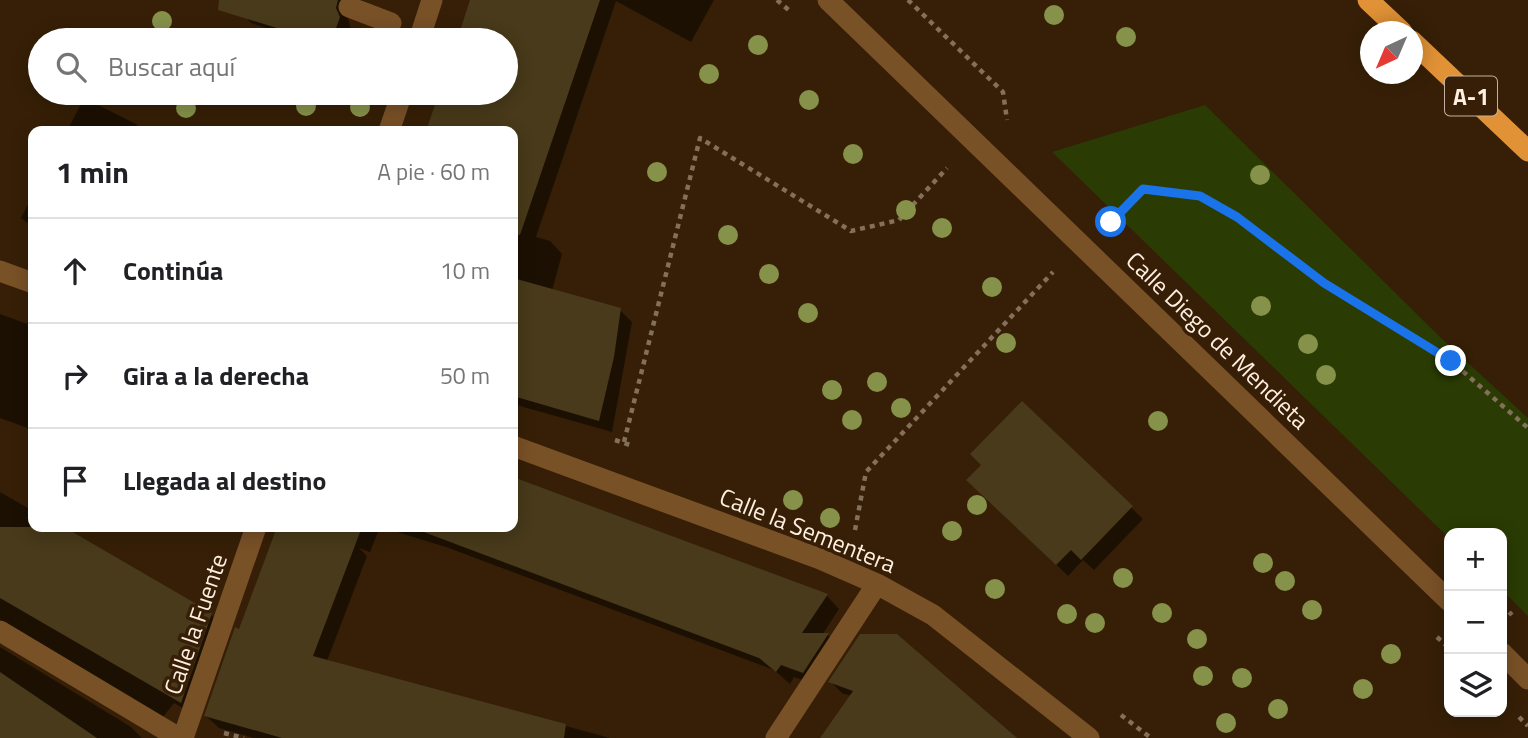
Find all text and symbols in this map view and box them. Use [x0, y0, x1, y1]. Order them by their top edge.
north arrow [1360, 21, 1423, 84]
search box [28, 28, 518, 105]
text: Buscar aquí [108, 47, 235, 86]
icon: search [52, 48, 90, 86]
road number: A-1 [1445, 76, 1497, 116]
text: 1 min [56, 149, 129, 195]
text: A pie · 60 m [377, 154, 490, 189]
route start [1095, 206, 1126, 237]
street label: Calle Diego de Mendieta [1118, 243, 1318, 437]
text: Continúa [123, 251, 223, 290]
icon: ahead [56, 252, 94, 290]
text: 10 m [440, 253, 490, 288]
route end [1435, 345, 1466, 376]
text: Gira a la derecha [123, 356, 309, 395]
icon: right [56, 357, 94, 395]
text: 50 m [440, 358, 490, 393]
text: Llegada al destino [123, 461, 326, 500]
icon: arrive [56, 462, 94, 500]
street label: Calle la Sementera [714, 478, 902, 582]
map controls [1444, 528, 1507, 717]
button: + [1444, 528, 1507, 591]
street label: Calle la Fuente [154, 549, 236, 699]
button: − [1444, 591, 1507, 654]
button: layers [1444, 654, 1507, 717]

